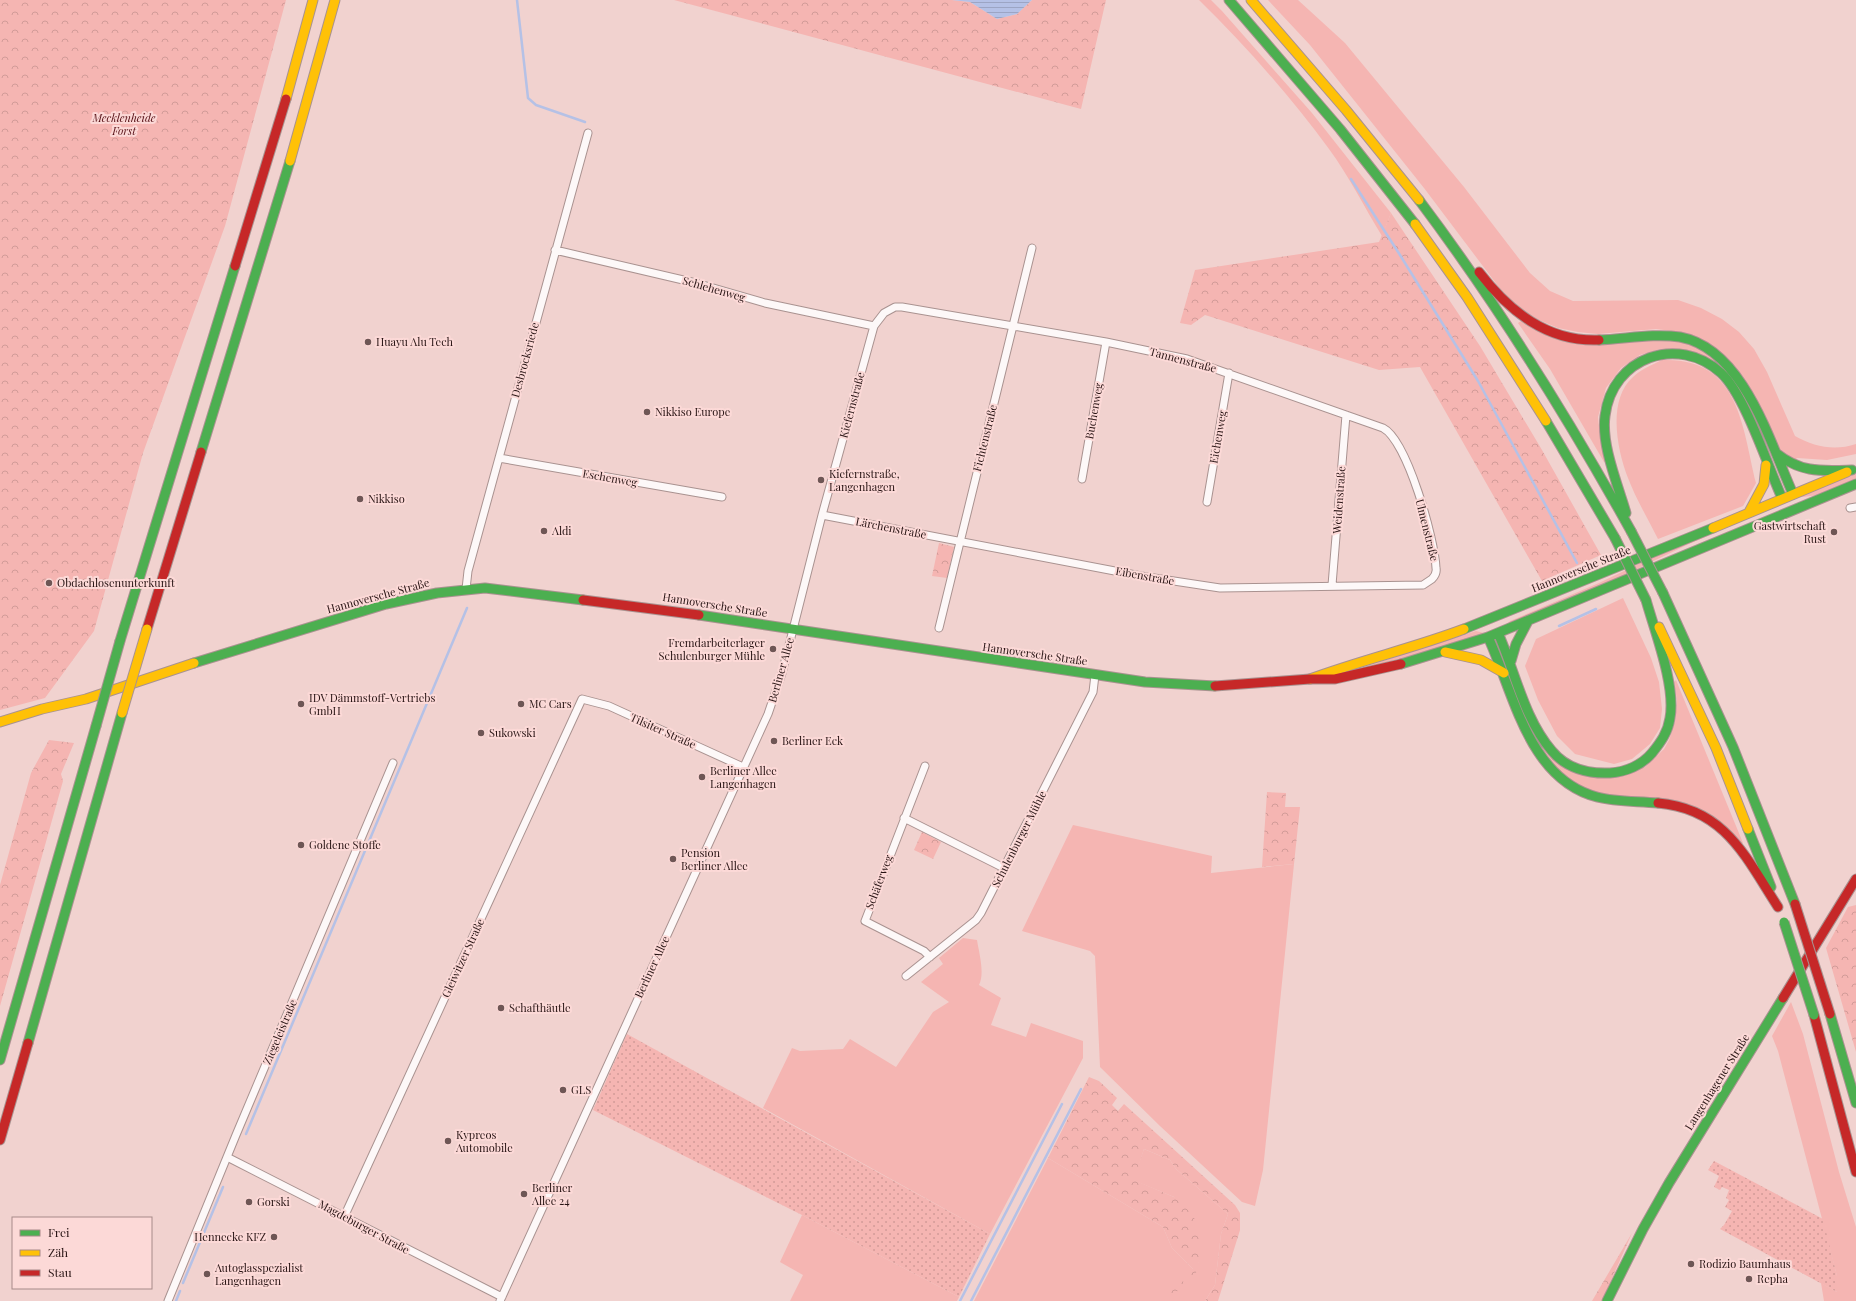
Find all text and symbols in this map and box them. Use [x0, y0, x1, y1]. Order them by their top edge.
park label: Mecklenheide Forst [91, 110, 156, 138]
street label: Schlehenweg [681, 272, 747, 305]
street label: Desbrocksriede [507, 320, 542, 399]
place label: Huayu Alu Tech [376, 334, 454, 349]
marker: Huayu Alu Tech [363, 337, 373, 347]
street label: Tannenstraße [1148, 343, 1219, 376]
street label: Kiefernstraße [836, 370, 868, 439]
street label: Buchenweg [1081, 381, 1106, 440]
street label: Fichtenstraße [969, 402, 1000, 473]
place label: Nikkiso Europe [655, 404, 731, 419]
marker: Nikkiso Europe [642, 407, 652, 417]
street label: Eichenweg [1205, 409, 1230, 465]
street label: Eschenweg [582, 465, 639, 490]
street label: Weidenstraße [1329, 465, 1348, 535]
place label: Kiefernstraße, Langenhagen [829, 466, 900, 494]
marker: Kiefernstraße, Langenhagen [816, 475, 826, 485]
place label: Nikkiso [368, 491, 405, 506]
marker: Nikkiso [355, 494, 365, 504]
street label: Ulmenstraße [1413, 497, 1443, 563]
street label: Lärchenstraße [854, 513, 928, 542]
place label: Gastwirtschaft Rust [1754, 518, 1826, 546]
place label: Aldi [551, 523, 572, 538]
marker: Aldi [539, 526, 549, 536]
marker: Gastwirtschaft Rust [1829, 527, 1839, 537]
street label: Hannoversche Straße [1529, 542, 1633, 595]
street label: Eibenstraße [1115, 563, 1176, 588]
street label: Hannoversche Straße [325, 574, 431, 616]
place label: Obdachlosenunterkunft [57, 575, 175, 590]
marker: Obdachlosenunterkunft [44, 578, 54, 588]
street label: Hannoversche Straße [662, 589, 769, 620]
place label: Fremdarbeiterlager Schulenburger Mühle [659, 635, 765, 663]
street label: Berliner Allee [764, 635, 797, 704]
street label: Hannoversche Straße [982, 639, 1089, 668]
marker: Fremdarbeiterlager Schulenburger Mühle [768, 644, 778, 654]
place label: IDV Dämmstoff-Vertriebs GmbH [309, 690, 435, 718]
place label: MC Cars [529, 696, 572, 711]
marker: IDV Dämmstoff-Vertriebs GmbH [296, 699, 306, 709]
marker: MC Cars [516, 699, 526, 709]
street label: Tilsiter Straße [628, 709, 699, 752]
place label: Sukowski [489, 725, 536, 740]
marker: Sukowski [476, 728, 486, 738]
place label: Berliner Eck [782, 733, 843, 748]
marker: Berliner Eck [769, 736, 779, 746]
place label: Berliner Allee Langenhagen [710, 763, 777, 791]
marker: Berliner Allee Langenhagen [697, 772, 707, 782]
street label: Schulenburger Mühle [988, 788, 1050, 890]
place label: Goldene Stoffe [309, 837, 381, 852]
marker: Goldene Stoffe [296, 840, 306, 850]
place label: Pension Berliner Allee [681, 845, 748, 873]
street label: Schäferweg [861, 852, 896, 911]
marker: Pension Berliner Allee [668, 854, 678, 864]
street label: Gleiwitzer Straße [438, 915, 488, 1000]
street label: Berliner Allee [631, 933, 673, 1000]
street label: Ziegeleistraße [259, 996, 300, 1067]
place label: Schafthäutle [509, 1000, 571, 1015]
marker: Schafthäutle [496, 1003, 506, 1013]
street label: Langenhagener Straße [1681, 1030, 1753, 1133]
place label: GLS [571, 1082, 591, 1097]
marker: GLS [558, 1085, 568, 1095]
place label: Kypreos Automobile [455, 1127, 513, 1155]
marker: Kypreos Automobile [443, 1136, 453, 1146]
place label: Berliner Allee 24 [531, 1180, 573, 1208]
marker: Berliner Allee 24 [519, 1189, 529, 1199]
place label: Gorski [257, 1194, 290, 1209]
street label: Magdeburger Straße [316, 1196, 413, 1257]
marker: Gorski [244, 1197, 254, 1207]
legend [12, 1217, 152, 1289]
text: Frei [48, 1224, 70, 1240]
place label: Hennecke KFZ [194, 1229, 266, 1244]
marker: Hennecke KFZ [269, 1232, 279, 1242]
text: Zäh [48, 1244, 68, 1260]
place label: Rodizio Baumhaus [1699, 1256, 1791, 1271]
marker: Rodizio Baumhaus [1686, 1259, 1696, 1269]
place label: Autoglasspezialist Langenhagen [214, 1260, 303, 1288]
text: Stau [48, 1264, 72, 1280]
marker: Autoglasspezialist Langenhagen [202, 1269, 212, 1279]
place label: Repha [1757, 1271, 1789, 1286]
marker: Repha [1744, 1274, 1754, 1284]

